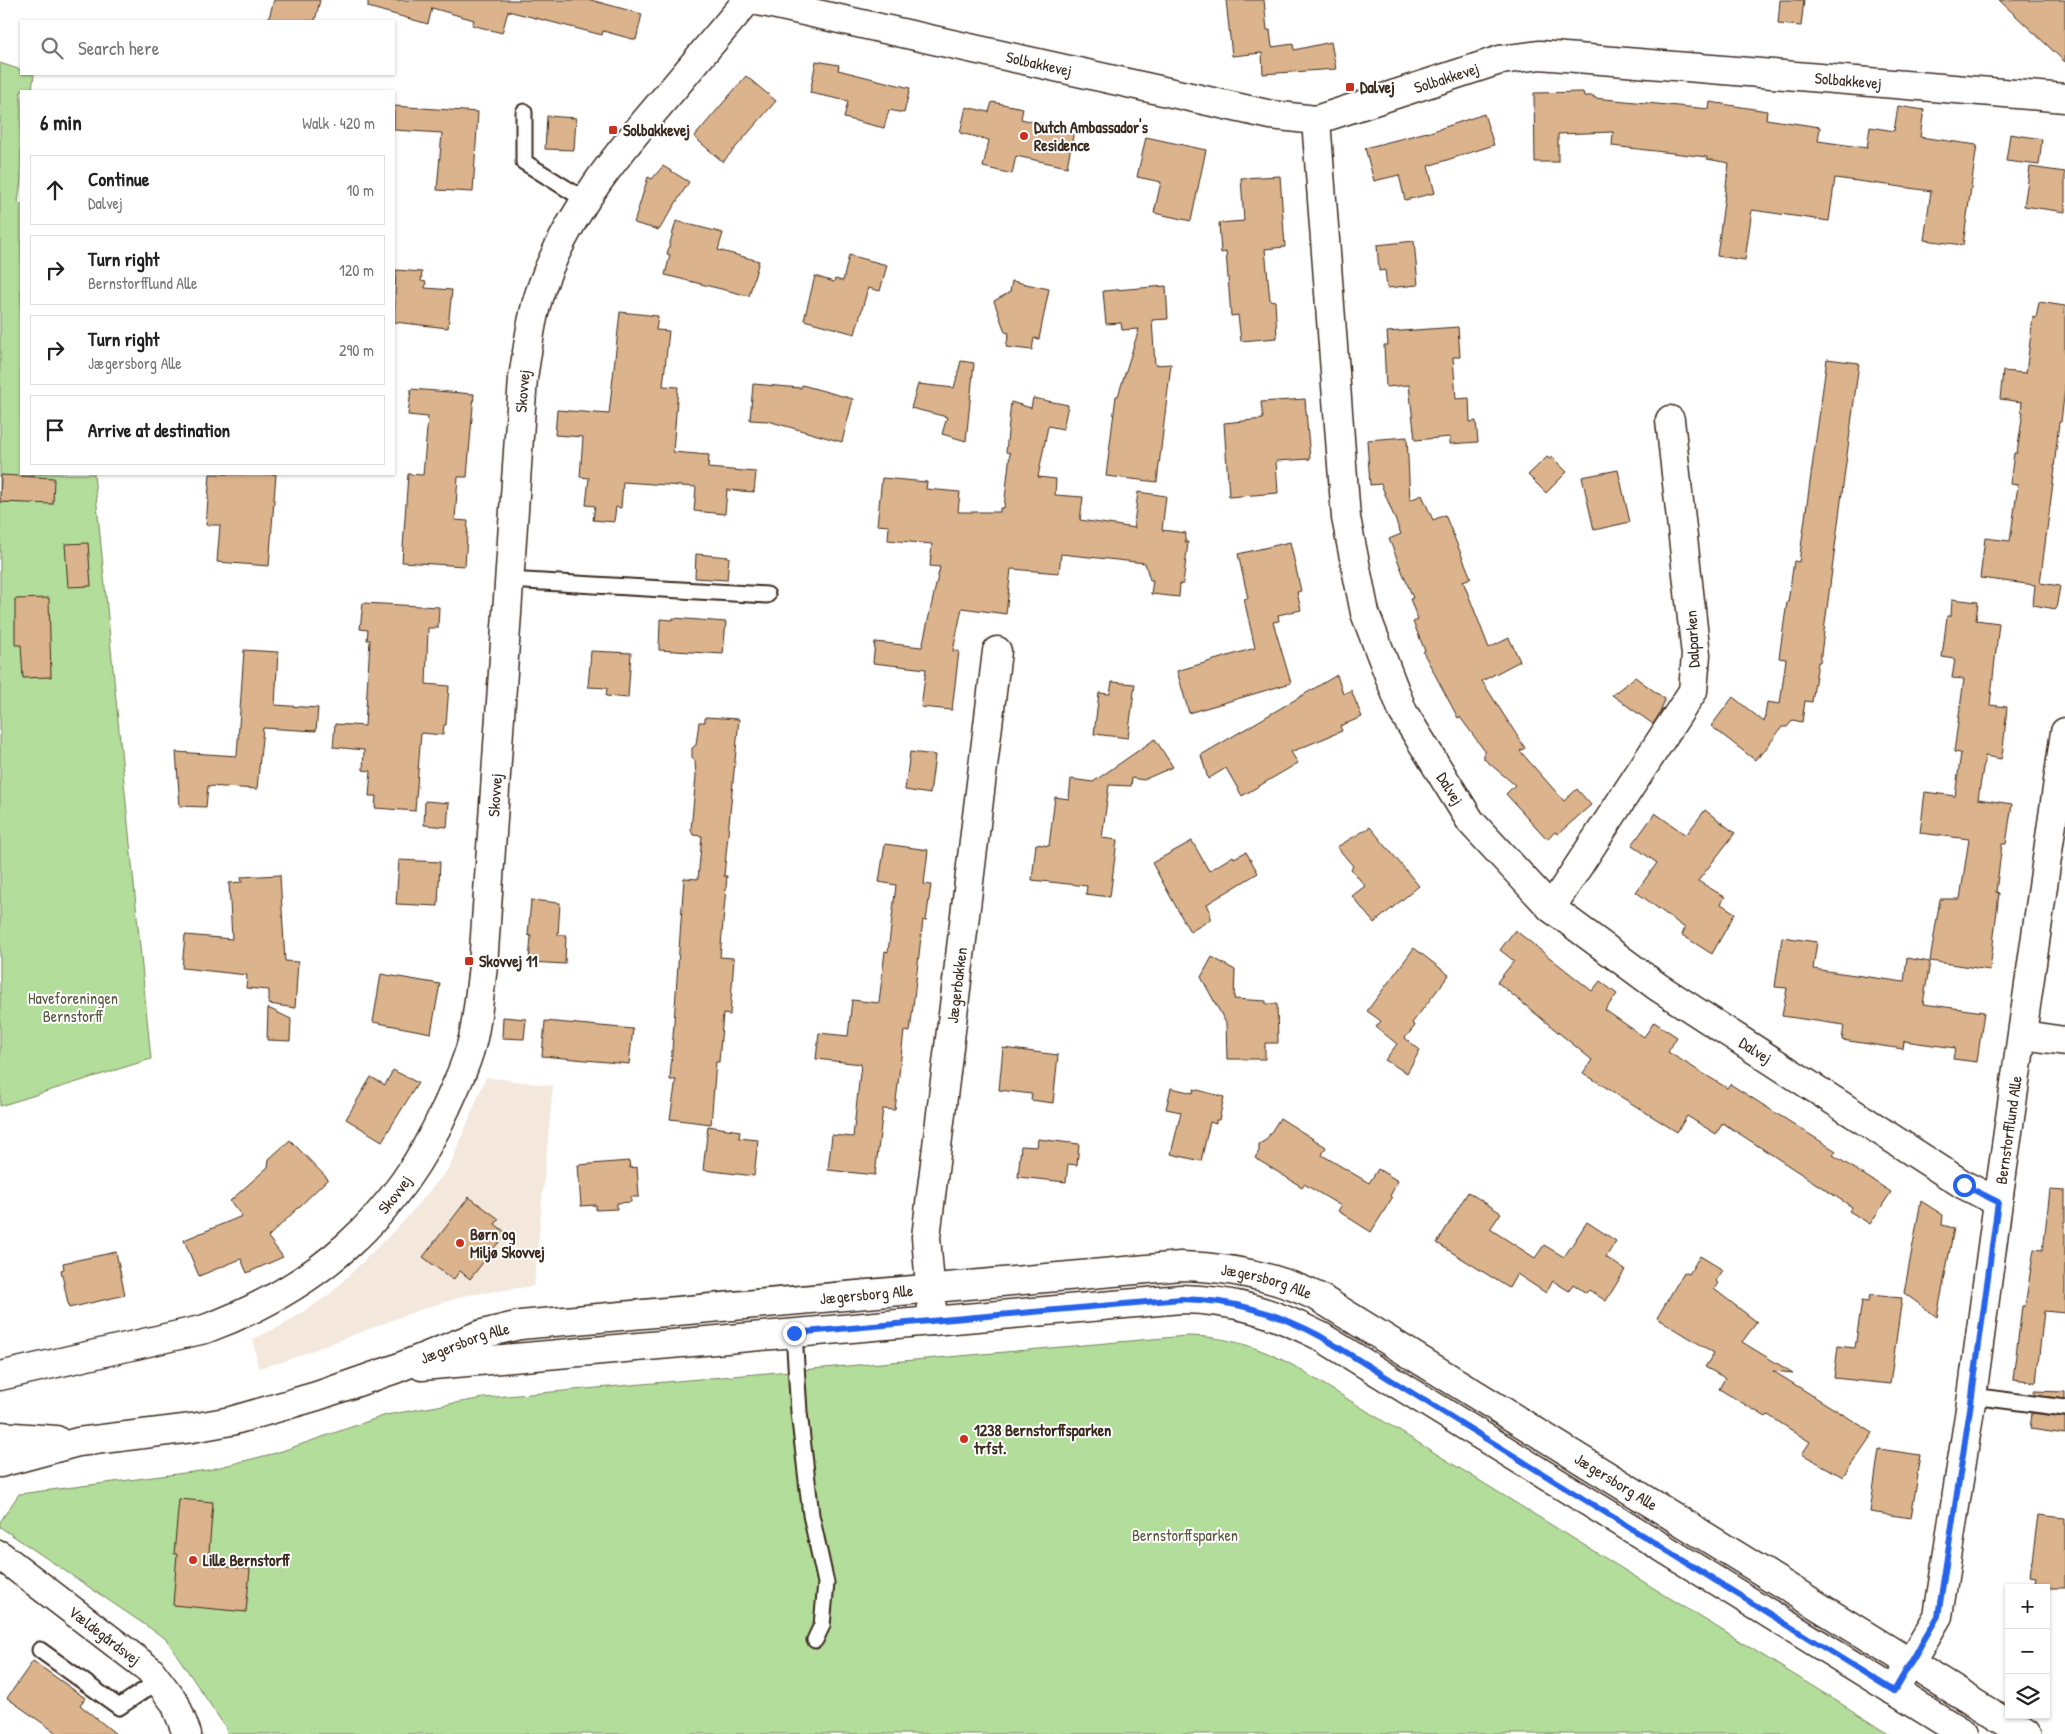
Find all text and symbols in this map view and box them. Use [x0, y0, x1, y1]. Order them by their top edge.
search box [20, 20, 395, 75]
icon: search [38, 34, 66, 62]
text: Search here [78, 35, 159, 61]
street label: Solbakkevej [1004, 45, 1074, 81]
street label: Solbakkevej [1411, 57, 1482, 98]
street label: Solbakkevej [1814, 67, 1883, 94]
place label: Dalvej [1360, 76, 1395, 98]
marker: Dalvej [1344, 81, 1356, 93]
text: 6 min [40, 108, 82, 137]
text: Walk · 420 m [302, 112, 375, 134]
place label: Dutch Ambassador's Residence [1034, 116, 1149, 156]
place label: Solbakkevej [623, 119, 690, 141]
marker: Solbakkevej [607, 124, 619, 136]
marker: Dutch Ambassador's Residence [1018, 130, 1030, 142]
text: Continue [88, 166, 149, 192]
icon: ahead [41, 176, 69, 204]
text: 10 m [346, 179, 374, 201]
text: Dalvej [88, 192, 123, 214]
text: Turn right [88, 246, 159, 272]
icon: right [41, 256, 69, 284]
text: 120 m [339, 259, 374, 281]
text: Bernstorfflund Alle [88, 272, 197, 294]
text: Turn right [88, 326, 159, 352]
icon: right [41, 336, 69, 364]
text: 290 m [339, 339, 374, 361]
text: Jægersborg Alle [88, 352, 182, 374]
street label: Skovvej [510, 368, 535, 413]
icon: arrive [41, 416, 69, 444]
text: Arrive at destination [88, 417, 230, 443]
street label: Dalparken [1680, 610, 1704, 668]
street label: Dalvej [1432, 768, 1469, 809]
street label: Skovvej [482, 773, 507, 817]
street label: Jægerbakken [941, 946, 972, 1024]
place label: Skovvej 11 [479, 950, 538, 972]
marker: Skovvej 11 [463, 955, 475, 967]
park label: Haveforeningen Bernstorff [28, 987, 118, 1027]
street label: Dalvej [1735, 1031, 1776, 1069]
street label: Bernstorfflund Alle [1990, 1074, 2027, 1186]
street label: Skovvej [373, 1171, 416, 1218]
route start [1953, 1174, 1976, 1197]
place label: Børn og Miljø Skovvej [470, 1223, 545, 1263]
marker: Børn og Miljø Skovvej [454, 1237, 466, 1249]
street label: Jægersborg Alle [1220, 1258, 1316, 1304]
street label: Jægersborg Alle [819, 1279, 915, 1309]
street label: Jægersborg Alle [417, 1317, 512, 1369]
route end [783, 1322, 806, 1345]
place label: 1238 Bernstorffsparken trfst. [973, 1419, 1111, 1459]
marker: 1238 Bernstorffsparken trfst. [958, 1433, 970, 1445]
street label: Jægersborg Alle [1571, 1447, 1662, 1516]
park label: Bernstorffsparken [1132, 1524, 1238, 1546]
place label: Lille Bernstorff [203, 1549, 291, 1571]
marker: Lille Bernstorff [187, 1554, 199, 1566]
map controls [2005, 1584, 2050, 1719]
button: + [2005, 1584, 2050, 1629]
street label: Vældegårdsvej [64, 1601, 145, 1670]
button: − [2005, 1629, 2050, 1674]
button: layers [2005, 1674, 2050, 1719]

